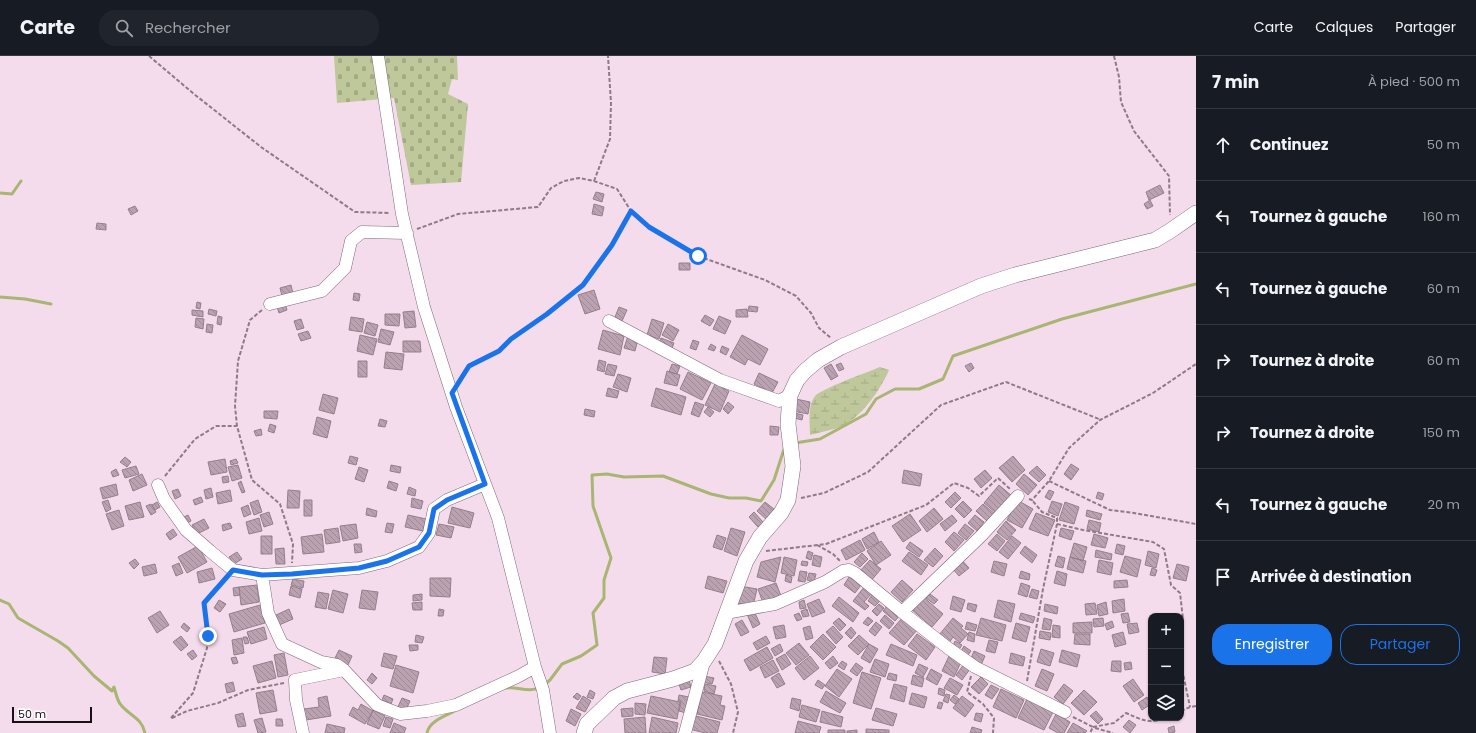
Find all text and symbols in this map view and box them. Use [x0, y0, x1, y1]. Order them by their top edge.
search box [99, 10, 379, 46]
text: Carte [20, 14, 75, 41]
icon: search [113, 17, 135, 39]
text: Rechercher [145, 17, 231, 38]
text: Carte [1254, 17, 1293, 37]
text: Calques [1315, 17, 1373, 37]
text: Partager [1395, 17, 1456, 37]
text: 7 min [1212, 70, 1259, 94]
text: À pied · 500 m [1368, 72, 1460, 91]
icon: ahead [1212, 134, 1234, 156]
text: Continuez [1250, 134, 1329, 155]
text: 50 m [1427, 135, 1460, 154]
icon: left [1212, 206, 1234, 228]
text: Tournez à gauche [1250, 206, 1387, 227]
text: 160 m [1423, 207, 1460, 226]
route start [689, 247, 707, 265]
icon: left [1212, 278, 1234, 300]
text: Tournez à gauche [1250, 278, 1387, 299]
text: 60 m [1427, 279, 1460, 298]
icon: right [1212, 350, 1234, 372]
text: Tournez à droite [1250, 350, 1374, 371]
text: 60 m [1427, 351, 1460, 370]
icon: right [1212, 422, 1234, 444]
text: Tournez à droite [1250, 422, 1374, 443]
text: 150 m [1423, 423, 1460, 442]
icon: left [1212, 494, 1234, 516]
text: Tournez à gauche [1250, 494, 1387, 515]
text: 20 m [1427, 495, 1460, 514]
icon: arrive [1212, 566, 1234, 588]
text: Arrivée à destination [1250, 566, 1412, 587]
map controls [1148, 613, 1184, 721]
button: + [1148, 613, 1184, 649]
button: Enregistrer [1212, 624, 1332, 665]
button: Partager [1340, 624, 1460, 665]
route end [199, 627, 217, 645]
button: − [1148, 649, 1184, 685]
button: layers [1148, 685, 1184, 721]
scale bar [12, 705, 92, 724]
text: 50 m [18, 706, 46, 722]

